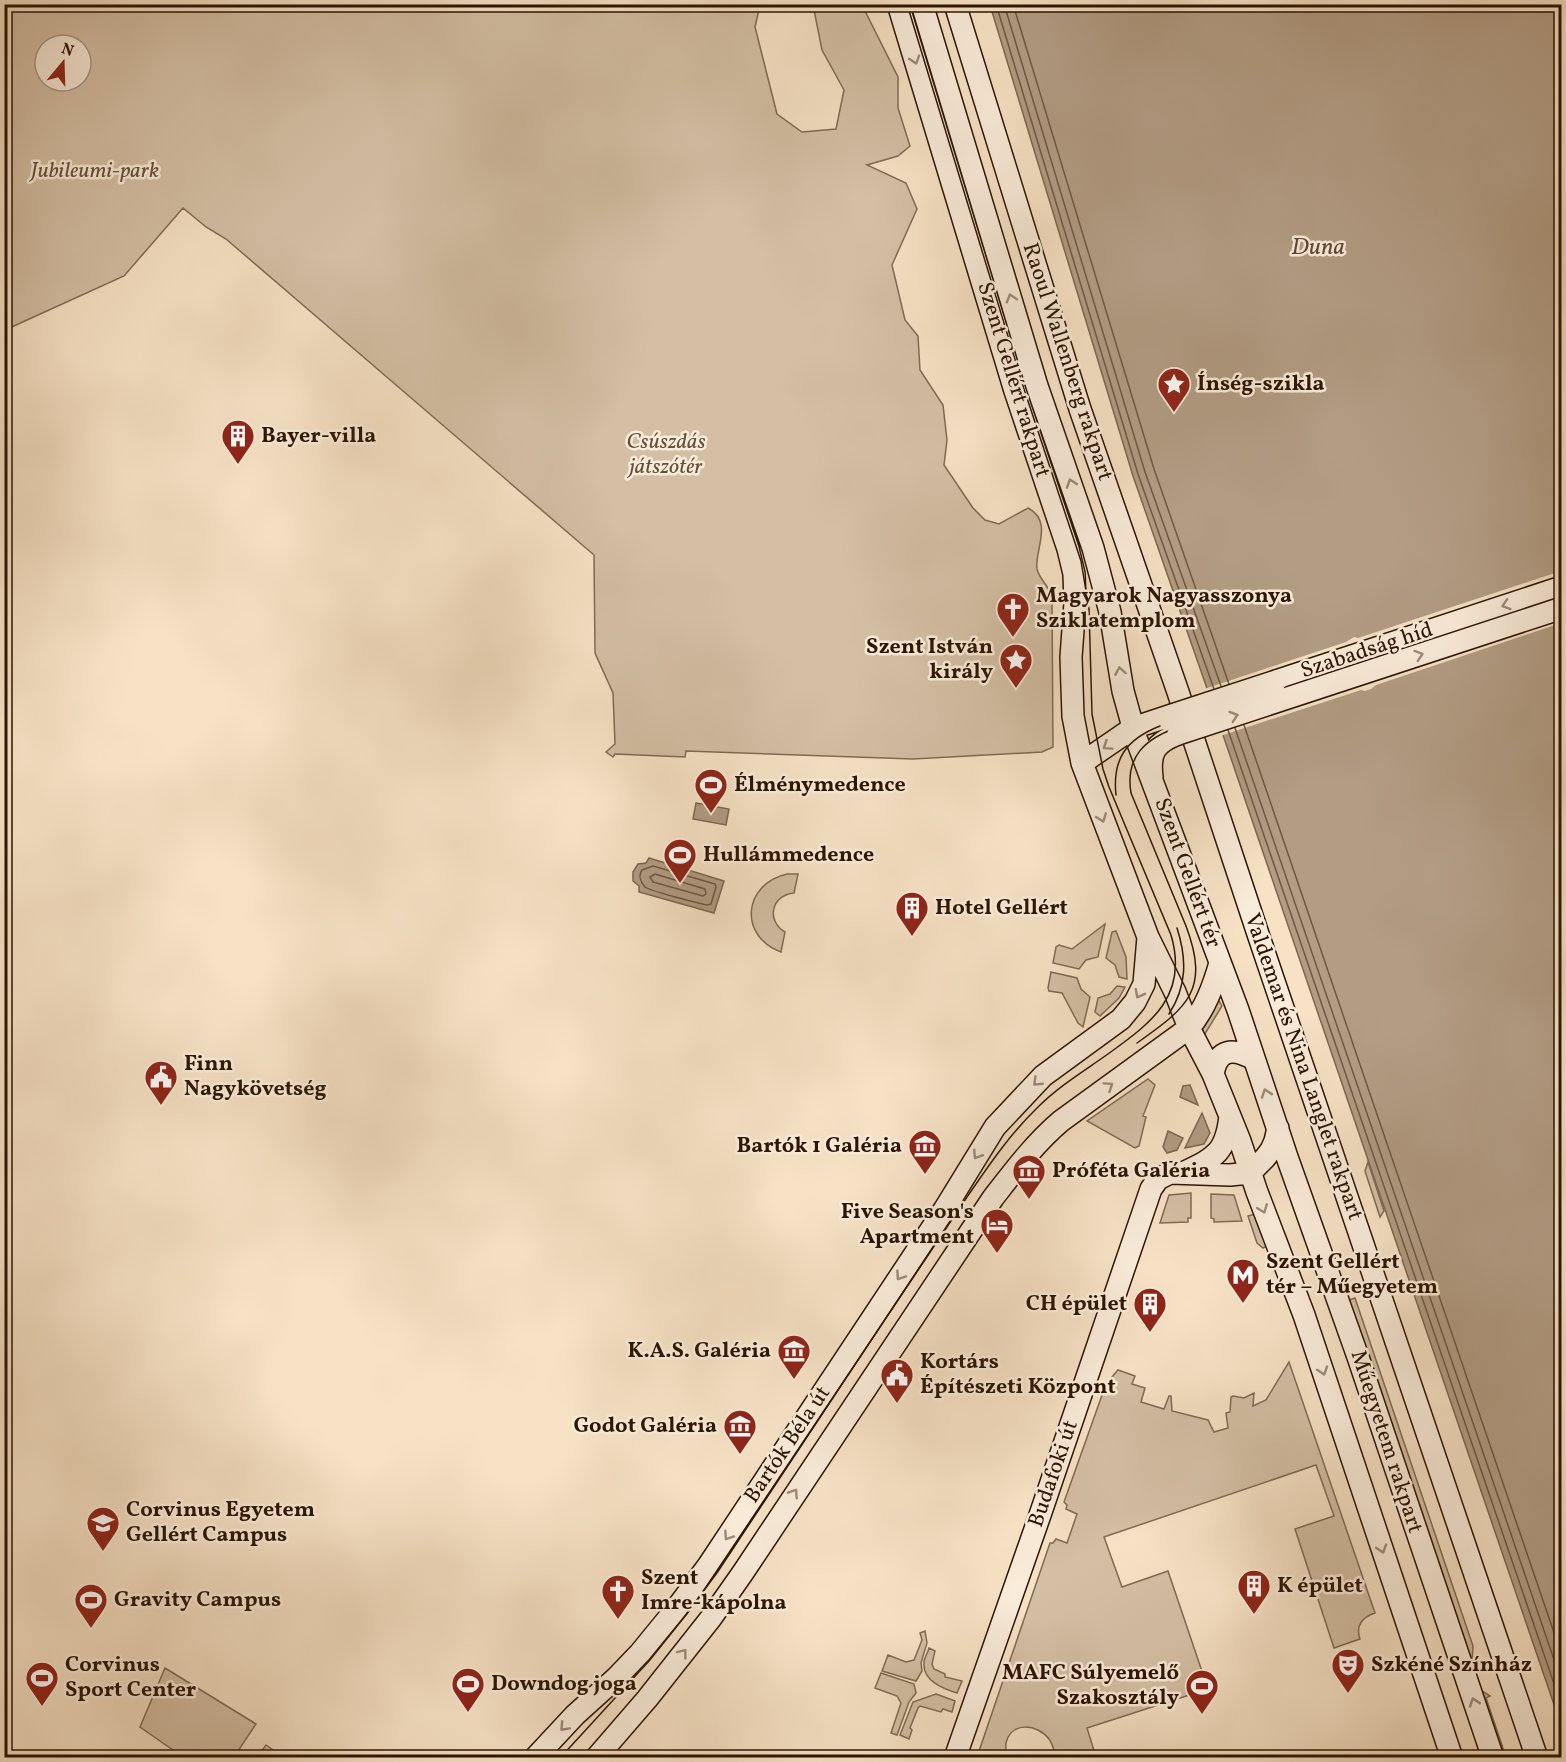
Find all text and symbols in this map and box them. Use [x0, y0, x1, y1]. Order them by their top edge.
north arrow [33, 33, 93, 93]
text: N [58, 38, 77, 63]
one-way arrow [908, 55, 920, 65]
park label: Jubileumi-park [29, 156, 159, 187]
water label: Duna [1291, 231, 1345, 265]
street label: Raoul Wallenberg rakpart [1014, 239, 1120, 485]
street label: Szent Gellért rakpart [969, 278, 1058, 482]
one-way arrow [1006, 293, 1018, 304]
place icon: Ínség-szikla [1156, 366, 1192, 413]
place label: Ínség-szikla [1197, 369, 1325, 400]
building icon: Bayer-villa [220, 418, 256, 465]
place label: Bayer-villa [261, 421, 376, 452]
park label: Csúszdás játszótér [626, 427, 706, 483]
one-way arrow [1065, 478, 1078, 489]
place label: Magyarok Nagyasszonya Sziklatemplom [1036, 581, 1292, 637]
church icon: Magyarok Nagyasszonya Sziklatemplom [995, 591, 1031, 638]
one-way arrow [1501, 598, 1512, 610]
street label: Szabadság híd [1297, 615, 1437, 687]
place label: Szent István király [866, 632, 994, 688]
place icon: Szent István király [998, 642, 1034, 689]
one-way arrow [1413, 650, 1424, 662]
one-way arrow [1114, 667, 1127, 677]
one-way arrow [1228, 711, 1238, 723]
one-way arrow [1103, 739, 1114, 750]
sports icon: Élménymedence [693, 767, 729, 814]
place label: Élménymedence [734, 770, 906, 801]
street label: Szent Gellért tér [1146, 794, 1228, 952]
one-way arrow [1095, 812, 1108, 822]
sports icon: Hullámmedence [662, 837, 698, 884]
place label: Hullámmedence [703, 840, 874, 871]
building icon: Hotel Gellért [894, 890, 930, 937]
place label: Hotel Gellért [935, 893, 1068, 924]
street label: Valdemar és Nina Langlet rakpart [1236, 909, 1370, 1225]
one-way arrow [1135, 987, 1147, 998]
place label: Finn Nagykövetség [184, 1049, 327, 1105]
public building icon: Finn Nagykövetség [143, 1059, 179, 1106]
one-way arrow [1033, 1075, 1044, 1086]
one-way arrow [1102, 1082, 1113, 1093]
one-way arrow [1260, 1088, 1273, 1099]
museum icon: Bartók 1 Galéria [907, 1128, 943, 1175]
place label: Bartók 1 Galéria [737, 1131, 902, 1162]
one-way arrow [973, 1148, 984, 1159]
museum icon: Próféta Galéria [1011, 1153, 1047, 1200]
place label: Próféta Galéria [1052, 1156, 1210, 1187]
place label: Five Season's Apartment [841, 1197, 974, 1253]
one-way arrow [1256, 1202, 1268, 1213]
hotel icon: Five Season's Apartment [979, 1207, 1015, 1254]
place label: Szent Gellért tér – Műegyetem [1266, 1247, 1438, 1303]
metro station icon: Szent Gellért tér – Műegyetem [1225, 1257, 1261, 1304]
one-way arrow [896, 1269, 907, 1280]
building icon: CH épület [1132, 1286, 1168, 1333]
place label: CH épület [1026, 1289, 1127, 1320]
museum icon: K.A.S. Galéria [776, 1333, 812, 1380]
place label: K.A.S. Galéria [627, 1336, 771, 1367]
place label: Kortárs Építészeti Központ [920, 1347, 1116, 1403]
street label: Műegyetem rakpart [1342, 1347, 1430, 1538]
public building icon: Kortárs Építészeti Központ [879, 1357, 915, 1404]
one-way arrow [1315, 1365, 1328, 1376]
street label: Bartók Béla út [737, 1380, 839, 1510]
museum icon: Godot Galéria [722, 1408, 758, 1455]
place label: Godot Galéria [573, 1411, 717, 1442]
street label: Budafoki út [1021, 1416, 1087, 1532]
one-way arrow [787, 1489, 799, 1499]
place label: Corvinus Egyetem Gellért Campus [126, 1495, 315, 1551]
school or university icon: Corvinus Egyetem Gellért Campus [85, 1505, 121, 1552]
one-way arrow [724, 1529, 735, 1540]
one-way arrow [1374, 1543, 1387, 1554]
place label: Szent Imre-kápolna [641, 1563, 787, 1619]
building icon: K épület [1236, 1568, 1272, 1615]
place label: K épület [1277, 1571, 1363, 1602]
church icon: Szent Imre-kápolna [600, 1573, 636, 1620]
sports icon: Gravity Campus [73, 1582, 109, 1629]
place label: Gravity Campus [114, 1585, 281, 1616]
theatre icon: Szkéné Színház [1330, 1647, 1366, 1694]
one-way arrow [675, 1649, 686, 1660]
place label: Corvinus Sport Center [65, 1650, 197, 1706]
place label: Szkéné Színház [1371, 1650, 1532, 1681]
place label: MAFC Súlyemelő Szakosztály [1002, 1658, 1180, 1714]
sports icon: Corvinus Sport Center [24, 1660, 60, 1707]
sports icon: Downdog joga [450, 1666, 486, 1713]
sports icon: MAFC Súlyemelő Szakosztály [1184, 1668, 1220, 1715]
place label: Downdog joga [491, 1669, 637, 1700]
one-way arrow [1468, 1697, 1481, 1708]
one-way arrow [560, 1719, 571, 1730]

